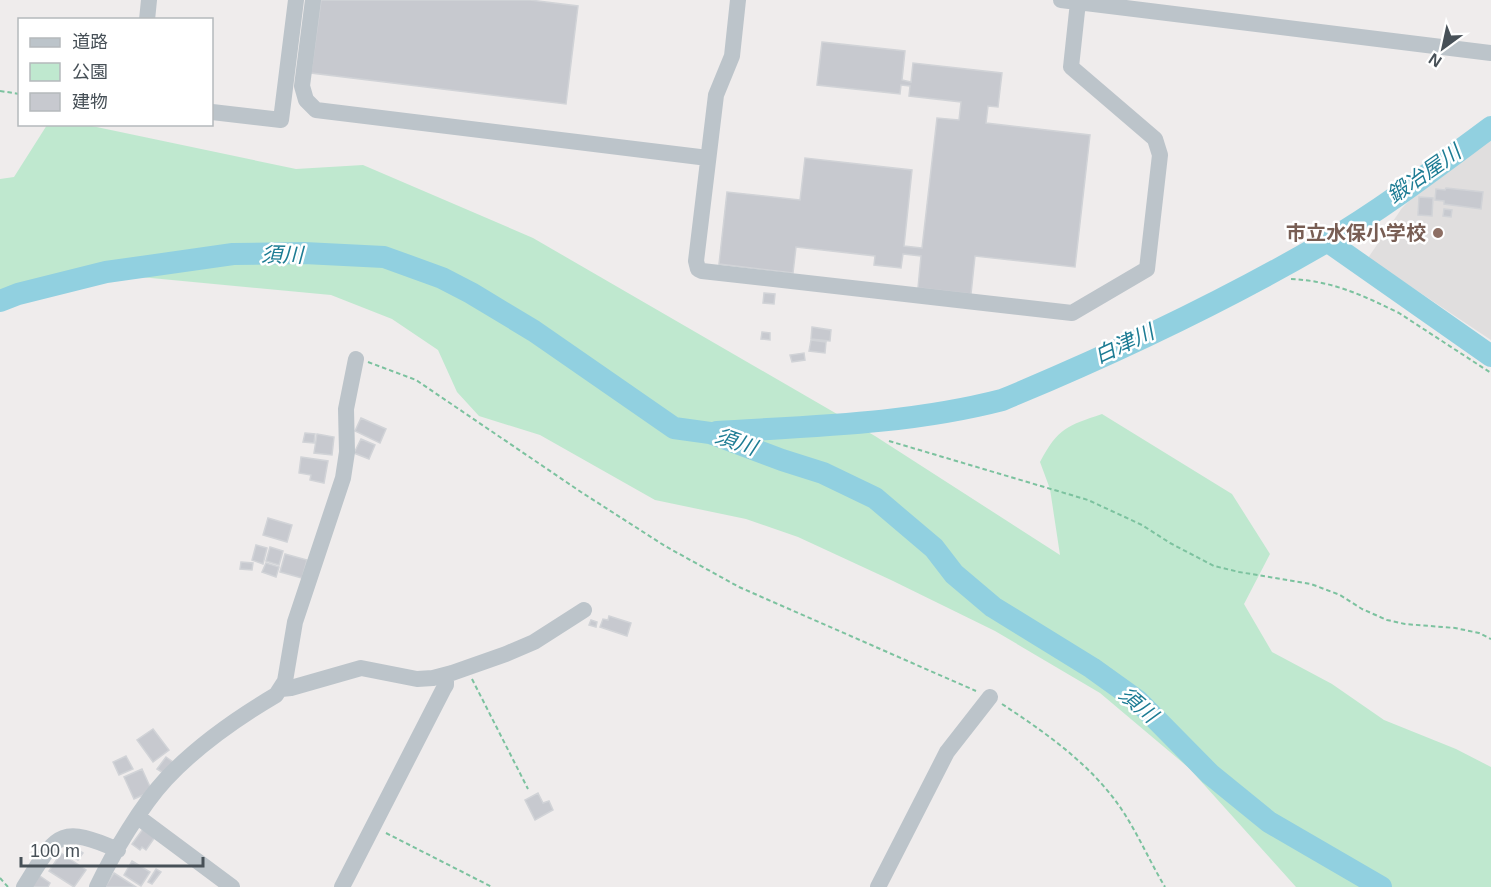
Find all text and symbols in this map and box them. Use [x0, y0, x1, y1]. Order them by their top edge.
legend [18, 18, 213, 126]
north arrow [1413, 18, 1473, 78]
text: 道路 [72, 32, 108, 52]
text: N [1426, 50, 1445, 70]
text: 公園 [72, 62, 108, 82]
text: 建物 [72, 92, 108, 112]
water label: 鍛冶屋川 [1383, 139, 1466, 207]
place label: 市立水保小学校 [1286, 222, 1426, 244]
marker: 市立水保小学校 [1431, 226, 1445, 240]
water label: 須川 [261, 243, 305, 266]
water label: 白津川 [1090, 319, 1159, 367]
water label: 須川 [713, 424, 762, 460]
water label: 須川 [1115, 682, 1163, 728]
scale bar [21, 830, 202, 868]
text: 100 m [30, 841, 80, 861]

